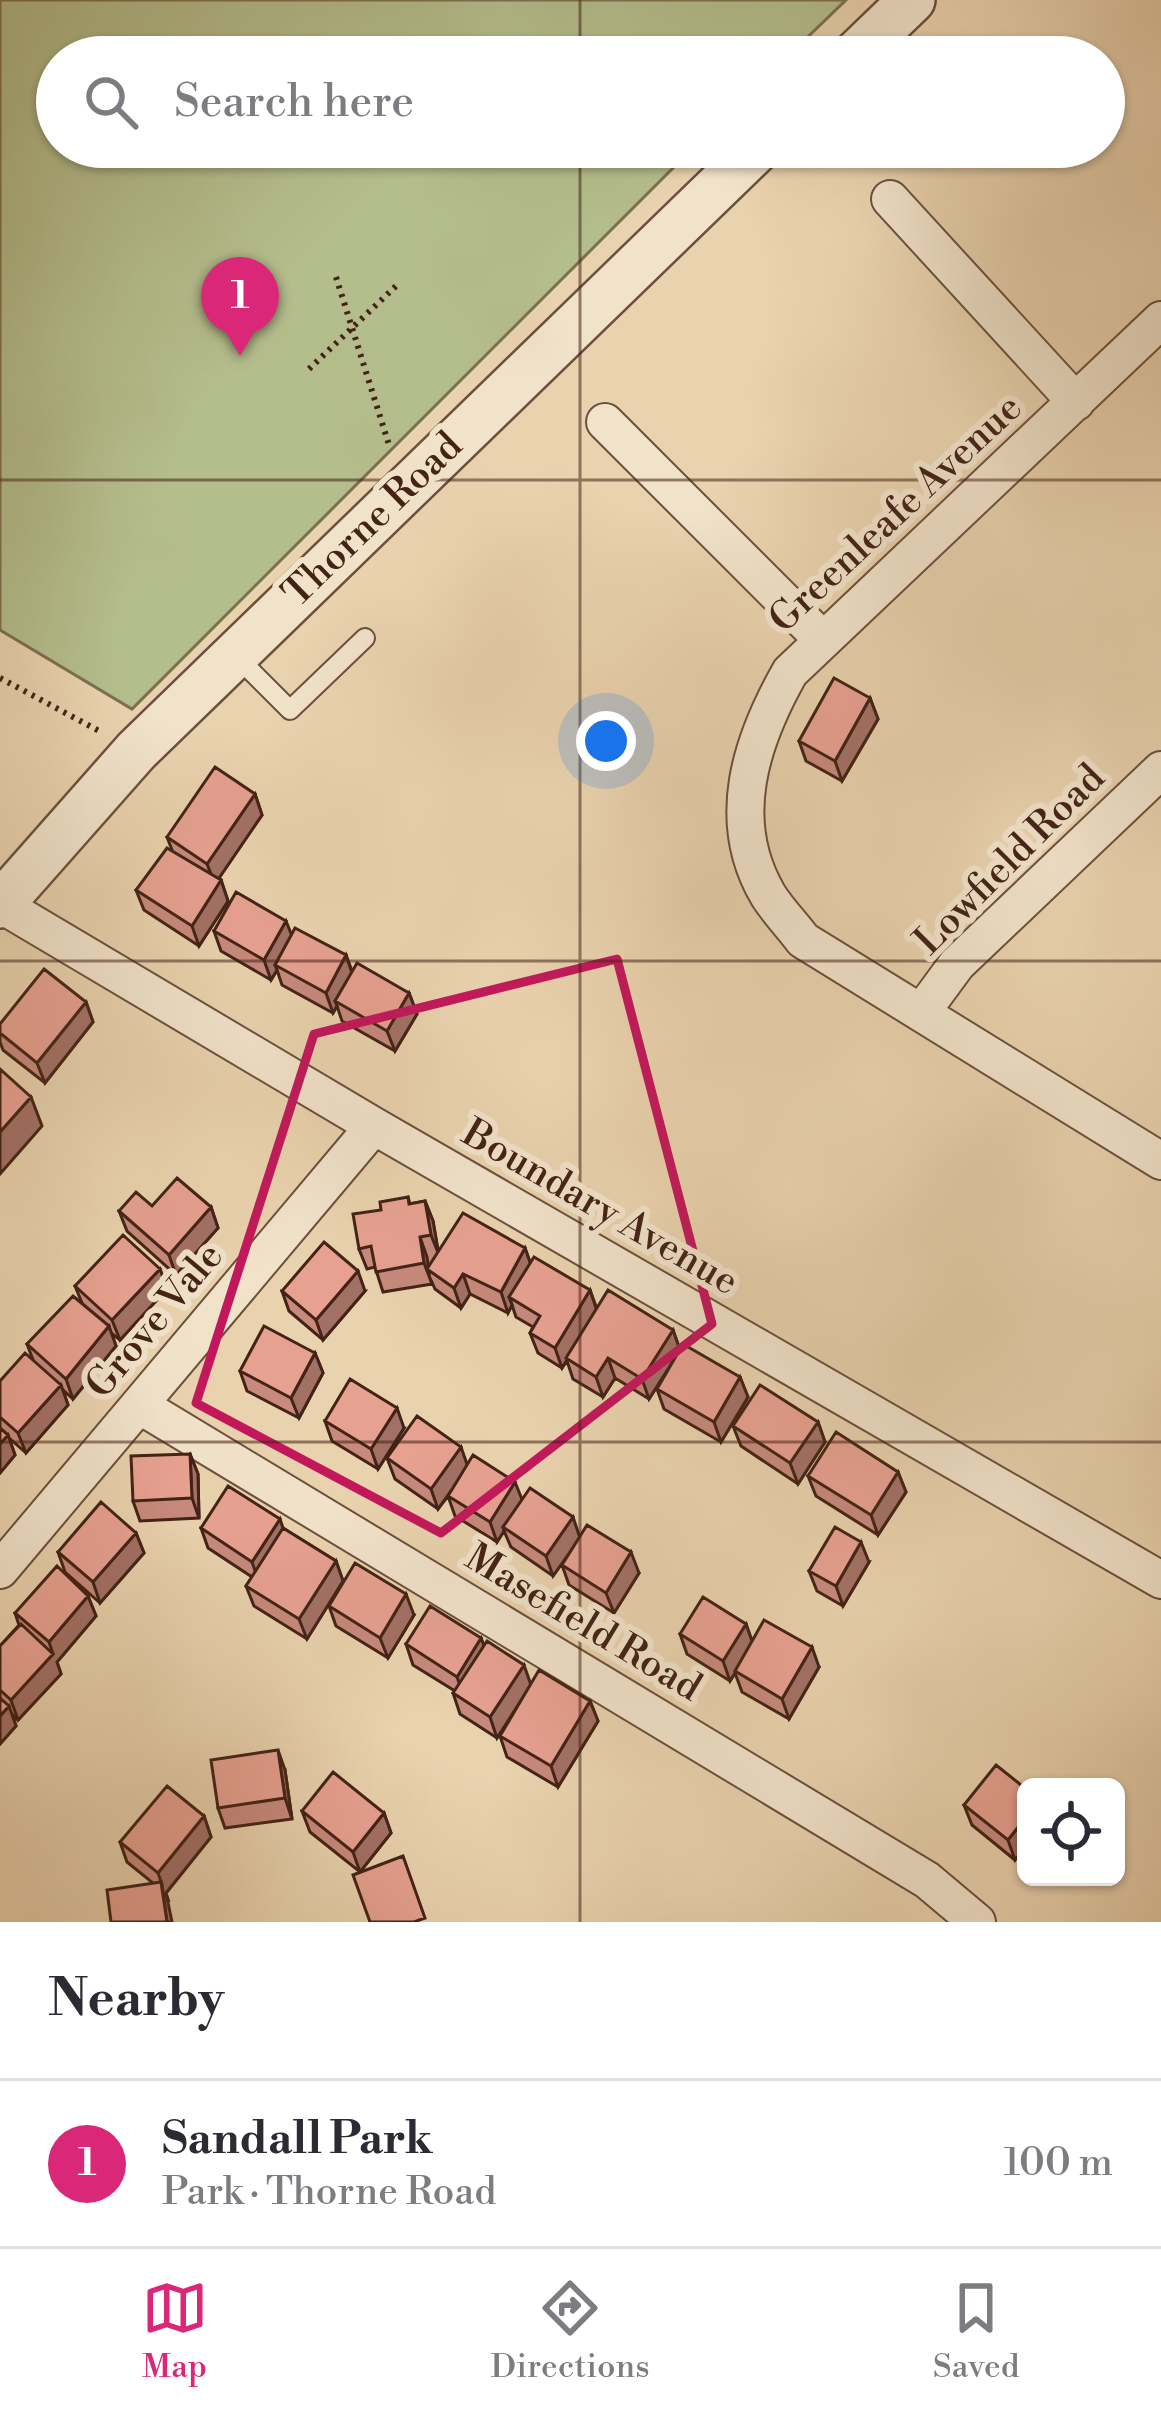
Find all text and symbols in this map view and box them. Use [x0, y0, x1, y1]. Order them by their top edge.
search box [36, 36, 1125, 168]
icon: search [78, 69, 144, 135]
text: Search here [174, 74, 414, 131]
pin: 1 [201, 257, 279, 356]
street label: Greenleafe Avenue [759, 384, 1033, 644]
street label: Thorne Road [273, 422, 473, 618]
your location [576, 711, 636, 771]
street label: Lowfield Road [904, 754, 1116, 966]
street label: Boundary Avenue [452, 1109, 747, 1307]
street label: Grove Vale [76, 1233, 234, 1409]
street label: Masefield Road [456, 1533, 710, 1713]
map controls [1017, 1778, 1125, 1886]
button: locate [1017, 1778, 1125, 1886]
text: Nearby [48, 1968, 224, 2032]
text: Sandall Park [162, 2111, 433, 2168]
text: 1 [78, 2139, 96, 2188]
text: 100 m [1004, 2139, 1113, 2188]
text: Park · Thorne Road [162, 2168, 496, 2217]
tab: Map [142, 2275, 208, 2388]
tab: Directions [491, 2275, 650, 2388]
tab: Saved [933, 2275, 1019, 2388]

